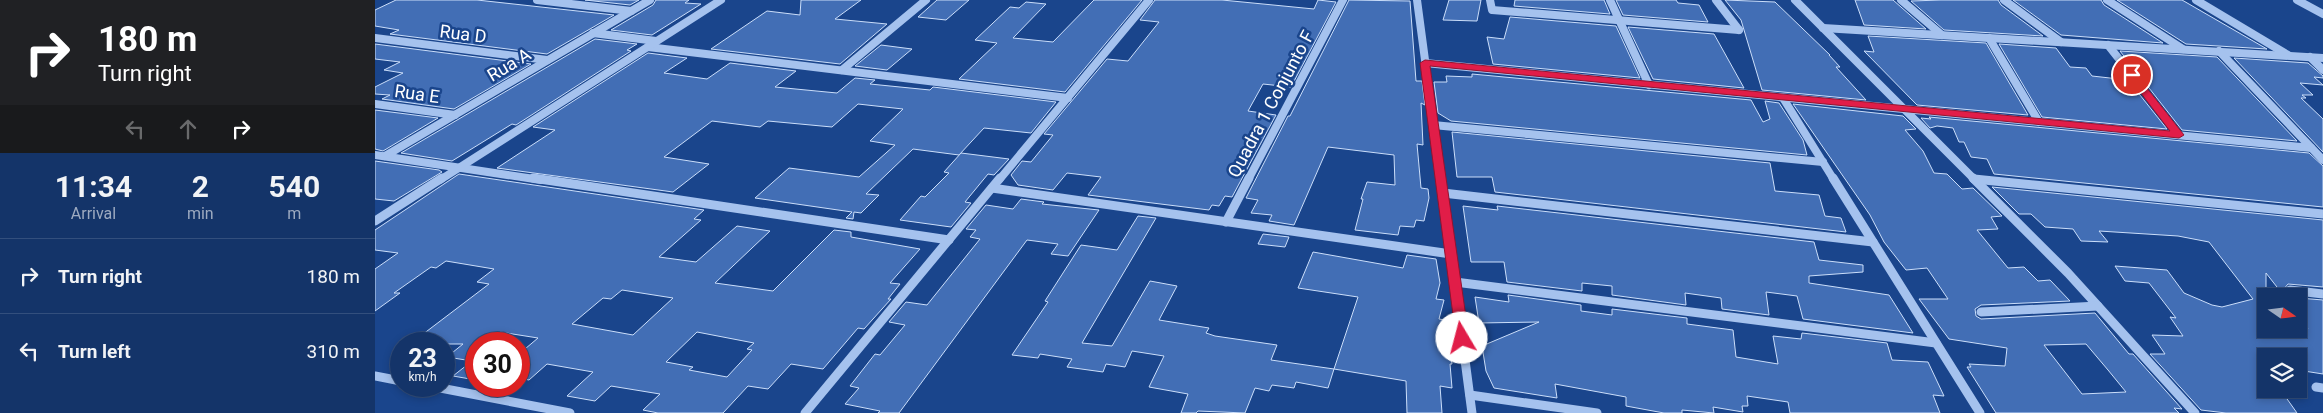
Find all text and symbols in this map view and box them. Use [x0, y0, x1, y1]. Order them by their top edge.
text: 180 m [98, 19, 197, 60]
icon: right [15, 20, 80, 85]
street label: Rua D [438, 20, 488, 47]
street label: Quadra 1 Conjunto F [1223, 27, 1318, 181]
street label: Rua A [483, 43, 535, 86]
pin [2111, 54, 2153, 96]
text: Turn right [98, 61, 192, 86]
icon: arrive [2118, 61, 2146, 89]
street label: Rua E [393, 80, 441, 107]
icon: left [121, 115, 149, 143]
icon: ahead [174, 115, 202, 143]
icon: right [227, 115, 255, 143]
text: 11:34 [55, 169, 132, 204]
text: 2 [192, 169, 209, 204]
text: 540 [269, 169, 320, 204]
text: Arrival [71, 204, 116, 223]
text: min [187, 204, 214, 223]
text: m [287, 204, 301, 223]
icon: right [15, 262, 43, 290]
text: Turn right [58, 265, 142, 288]
text: 180 m [307, 265, 360, 288]
north arrow [2257, 288, 2307, 338]
map controls [2257, 288, 2307, 398]
position arrow [1435, 311, 1487, 363]
speed limit sign: 30 [465, 332, 530, 397]
icon: left [15, 337, 43, 365]
text: Turn left [58, 340, 131, 363]
text: 310 m [307, 340, 360, 363]
text: 23 [408, 344, 437, 373]
button: layers [2257, 348, 2307, 398]
text: km/h [408, 370, 437, 384]

